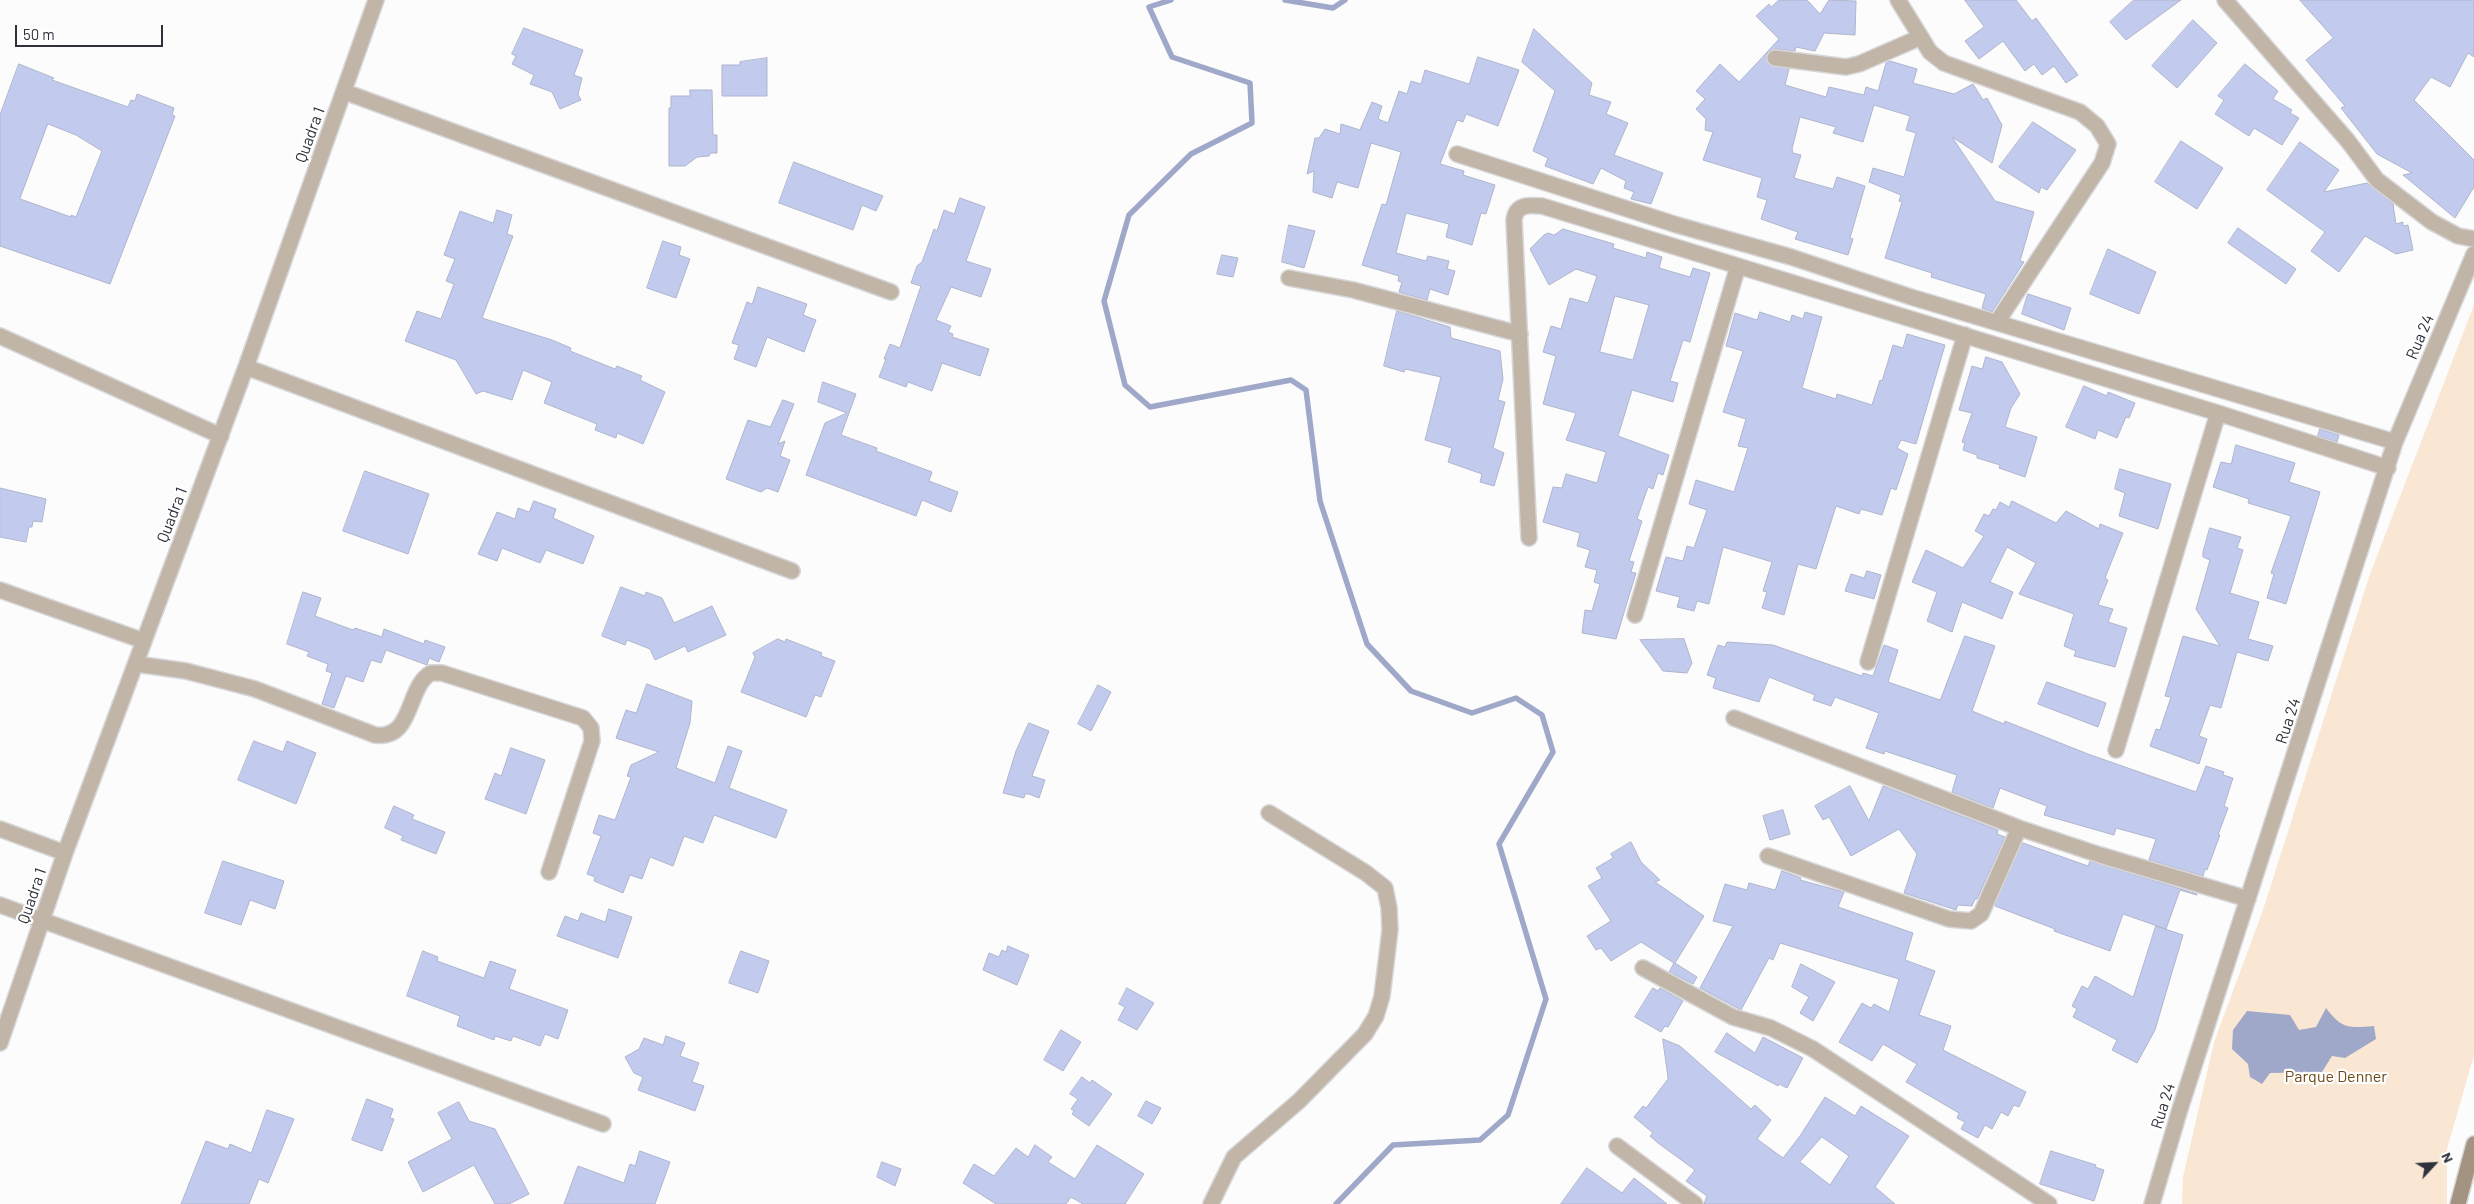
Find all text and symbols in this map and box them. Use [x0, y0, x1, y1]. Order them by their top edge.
scale bar [18, 15, 165, 47]
text: 50 m [23, 25, 55, 43]
street label: Quadra 1 [291, 105, 329, 165]
street label: Rua 24 [2402, 312, 2438, 362]
street label: Quadra 1 [153, 485, 191, 545]
street label: Rua 24 [2272, 696, 2304, 746]
street label: Quadra 1 [14, 866, 50, 926]
park label: Parque Denner [2285, 1067, 2387, 1087]
street label: Rua 24 [2147, 1081, 2179, 1131]
north arrow [2409, 1139, 2459, 1189]
text: N [2438, 1150, 2458, 1165]

